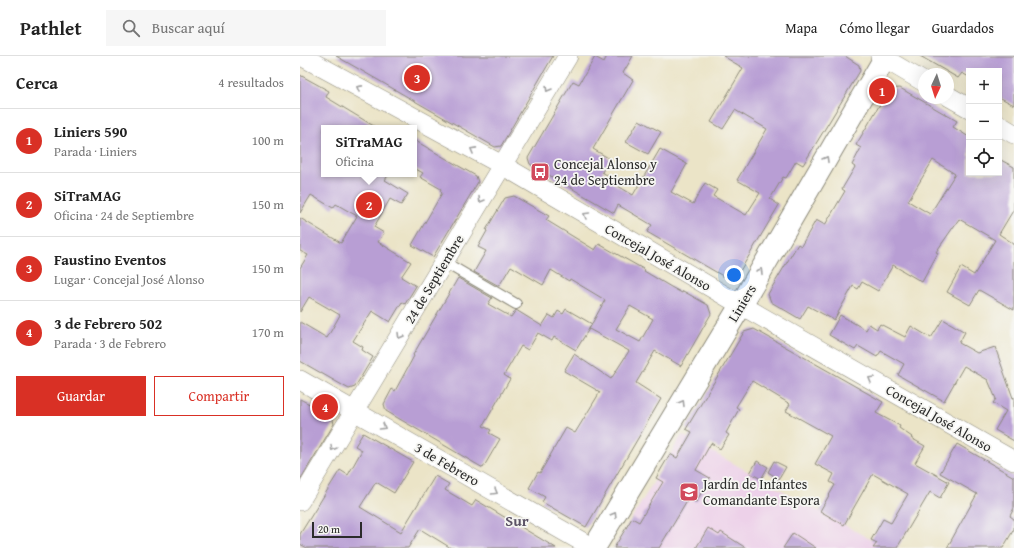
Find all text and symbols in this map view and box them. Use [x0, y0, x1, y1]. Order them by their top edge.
search box [106, 10, 386, 46]
text: Pathlet [20, 14, 82, 42]
icon: search [120, 17, 142, 39]
text: Buscar aquí [152, 17, 225, 38]
text: Mapa [785, 18, 817, 38]
text: Cómo llegar [839, 18, 910, 38]
text: Guardados [932, 18, 994, 38]
pin: 3 [404, 63, 430, 93]
north arrow [918, 68, 954, 104]
map controls [966, 68, 1002, 176]
button: + [966, 68, 1002, 104]
text: Cerca [16, 70, 58, 95]
text: 4 resultados [218, 73, 284, 92]
pin: 1 [869, 76, 895, 106]
one-way arrow [356, 85, 363, 93]
one-way arrow [545, 85, 553, 92]
button: − [966, 104, 1002, 140]
text: Liniers 590 [54, 121, 127, 142]
popup [321, 125, 417, 177]
text: 1 [26, 131, 32, 150]
text: 100 m [252, 131, 284, 150]
text: SiTraMAG [335, 131, 403, 152]
button: locate [966, 140, 1002, 176]
text: Parada · Liniers [54, 142, 137, 161]
one-way arrow [470, 147, 478, 155]
text: Oficina [335, 152, 374, 171]
place label: Concejal Alonso y 24 de Septiembre [554, 154, 657, 190]
one-way arrow [821, 156, 828, 163]
bus stop icon: Concejal Alonso y 24 de Septiembre [529, 161, 551, 183]
text: SiTraMAG [54, 185, 121, 206]
pin: 2 [356, 190, 382, 220]
text: 2 [26, 195, 32, 214]
text: 150 m [252, 195, 284, 214]
one-way arrow [478, 196, 485, 203]
text: Oficina · 24 de Septiembre [54, 206, 194, 225]
one-way arrow [583, 212, 590, 219]
street label: Concejal José Alonso [601, 218, 715, 296]
street label: 24 de Septiembre [399, 230, 469, 327]
text: Faustino Eventos [54, 249, 166, 270]
text: 3 [26, 259, 32, 278]
text: 150 m [252, 259, 284, 278]
your location [724, 265, 744, 285]
one-way arrow [756, 268, 763, 275]
text: Lugar · Concejal José Alonso [54, 270, 204, 289]
street label: Liniers [723, 281, 761, 325]
text: 3 de Febrero 502 [54, 313, 162, 334]
text: 4 [26, 323, 32, 342]
text: 170 m [252, 323, 284, 342]
one-way arrow [397, 332, 404, 339]
text: Parada · 3 de Febrero [54, 334, 166, 353]
button: Guardar [16, 376, 146, 416]
button: Compartir [154, 376, 284, 416]
one-way arrow [868, 376, 875, 383]
street label: Concejal José Alonso [882, 379, 996, 457]
pin: 4 [312, 392, 338, 422]
one-way arrow [677, 400, 684, 407]
one-way arrow [379, 422, 386, 429]
street label: 3 de Febrero [411, 437, 483, 491]
one-way arrow [330, 444, 337, 451]
place label: Jardín de Infantes Comandante Espora [701, 474, 820, 510]
school or university icon: Jardín de Infantes Comandante Espora [678, 481, 700, 503]
one-way arrow [491, 487, 499, 494]
district label: Sur [505, 510, 529, 531]
one-way arrow [610, 512, 617, 519]
scale bar [312, 520, 362, 539]
text: 20 m [318, 521, 340, 537]

